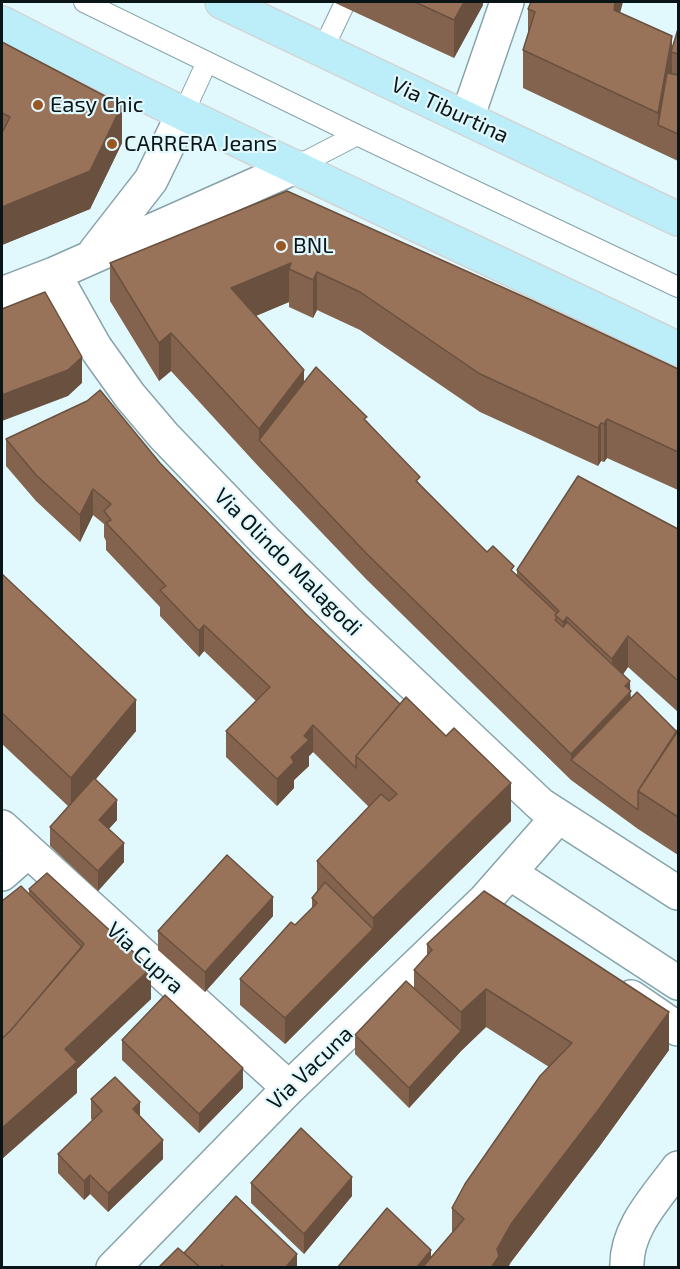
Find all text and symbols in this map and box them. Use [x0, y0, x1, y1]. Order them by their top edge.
street label: Via Tiburtina [387, 71, 513, 149]
place label: Easy Chic [50, 92, 144, 118]
marker: Easy Chic [31, 98, 45, 112]
place label: CARRERA Jeans [124, 131, 277, 157]
marker: CARRERA Jeans [105, 137, 119, 151]
place label: BNL [293, 233, 333, 259]
marker: BNL [274, 239, 288, 253]
street label: Via Olindo Malagodi [209, 483, 367, 641]
street label: Via Cupra [101, 917, 189, 999]
street label: Via Vacuna [262, 1021, 358, 1115]

